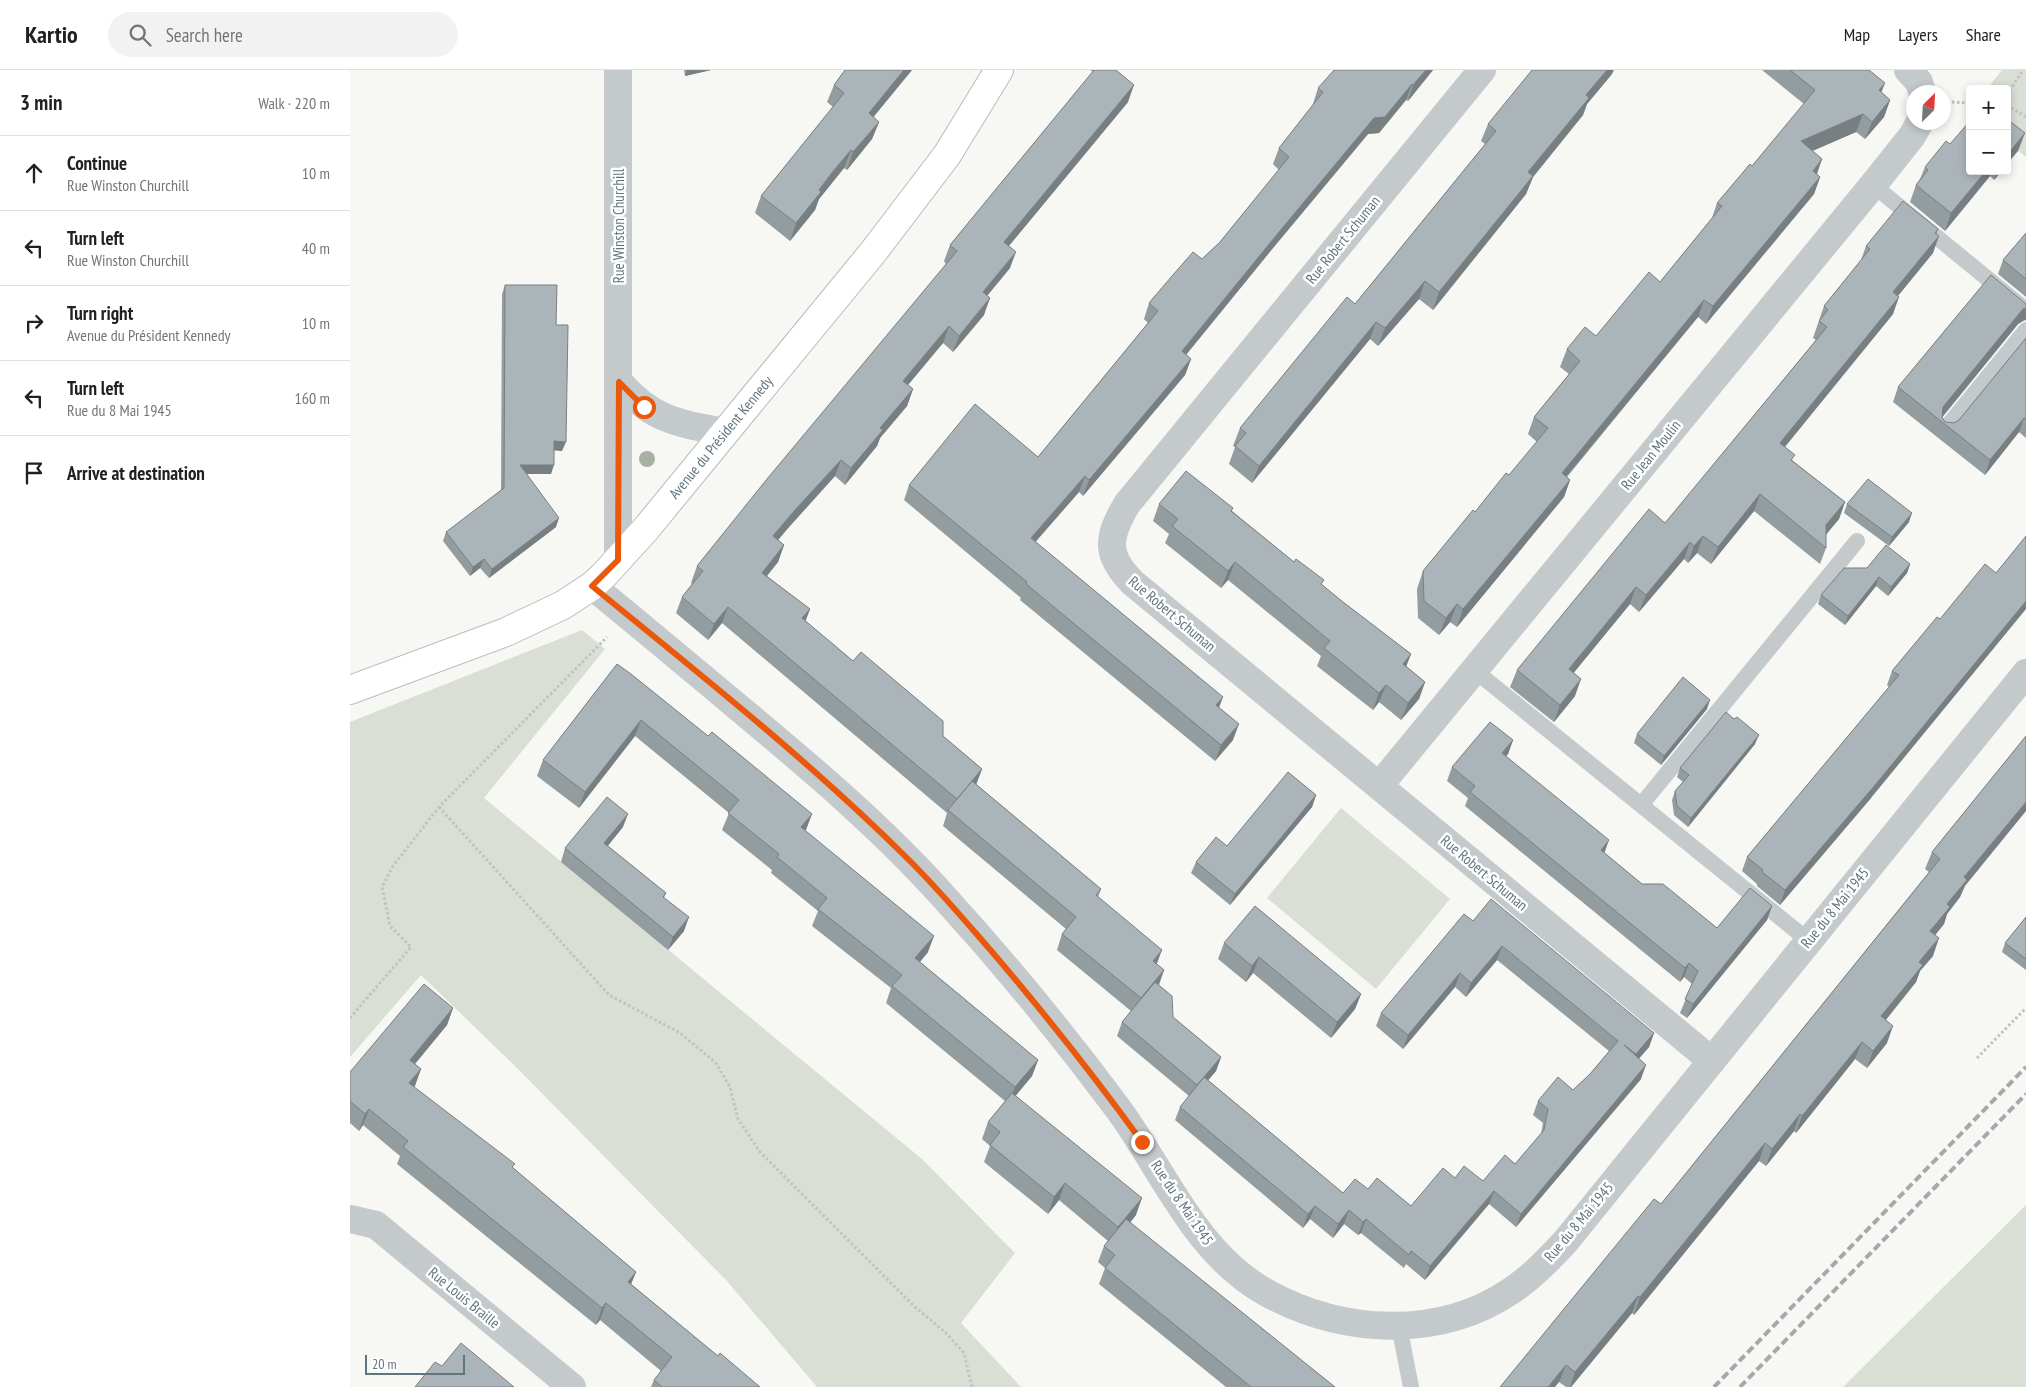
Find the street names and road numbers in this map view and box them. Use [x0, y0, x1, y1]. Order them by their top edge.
street label: Rue Winston Churchill [609, 168, 628, 283]
street label: Rue Robert Schuman [1301, 192, 1384, 288]
street label: Avenue du Président Kennedy [664, 372, 777, 503]
street label: Rue Jean Moulin [1617, 416, 1685, 494]
street label: Rue Robert Schuman [1125, 572, 1220, 656]
street label: Rue Robert Schuman [1437, 831, 1532, 915]
street label: Rue du 8 Mai 1945 [1796, 864, 1873, 952]
street label: Rue du 8 Mai 1945 [1147, 1157, 1218, 1249]
street label: Rue du 8 Mai 1945 [1540, 1178, 1617, 1265]
street label: Rue Louis Braille [425, 1263, 504, 1332]

